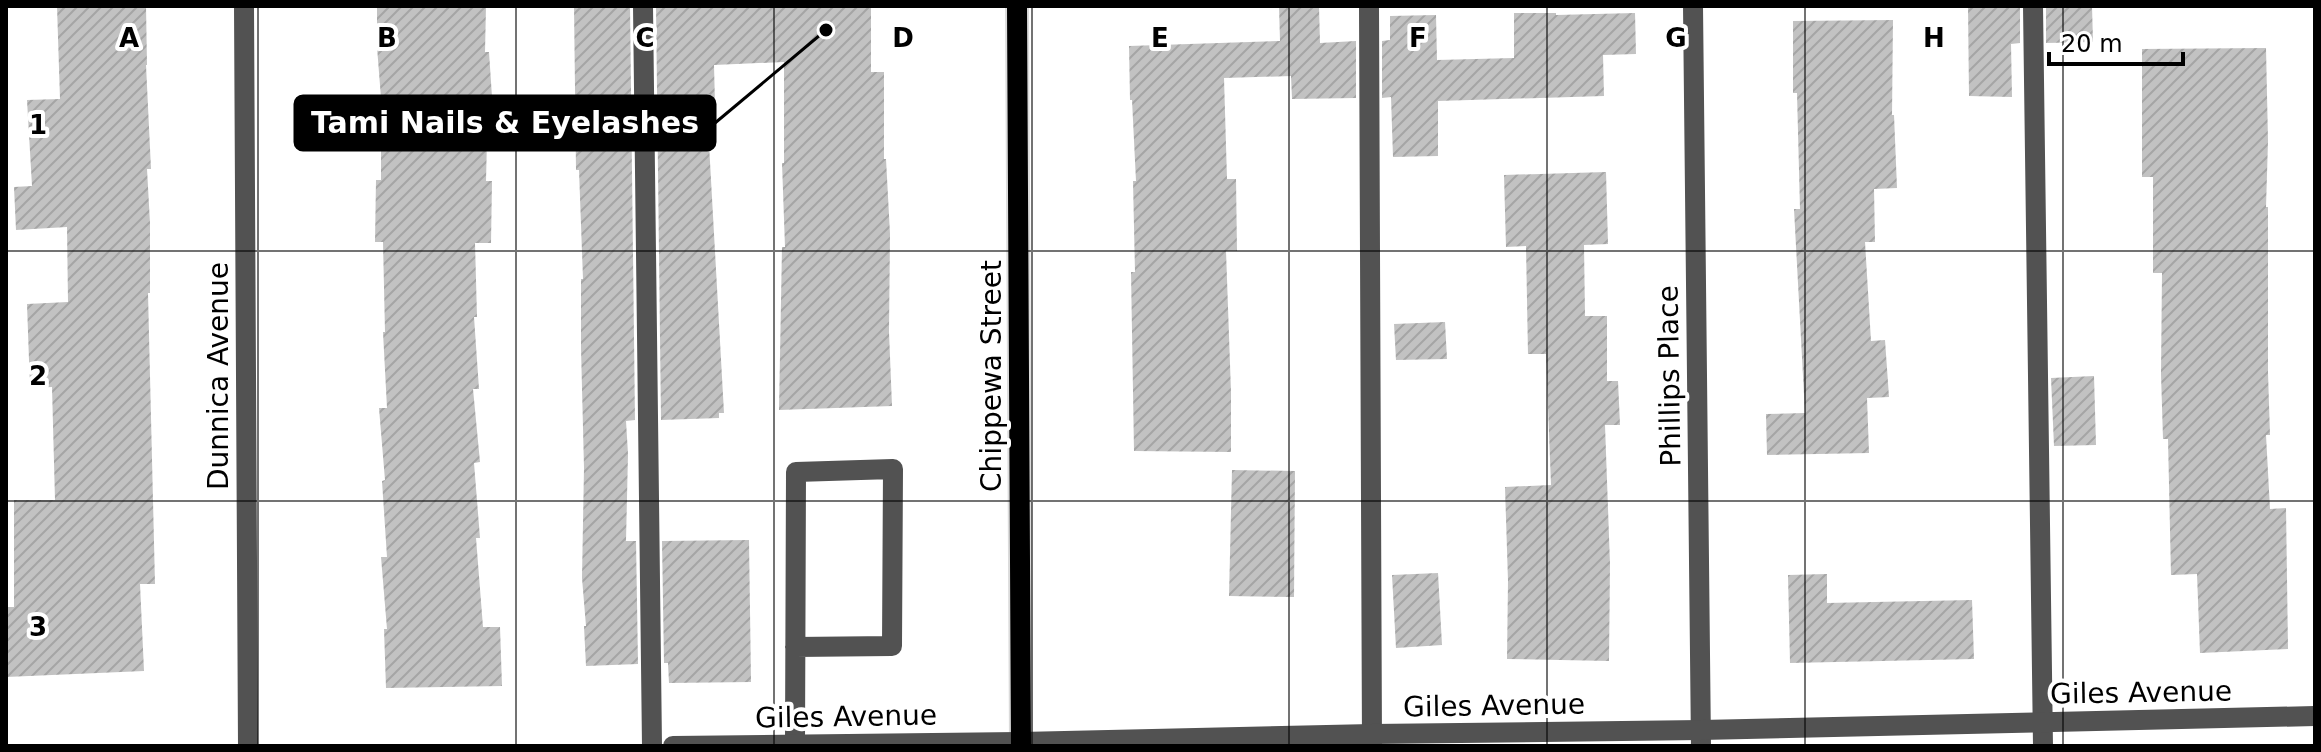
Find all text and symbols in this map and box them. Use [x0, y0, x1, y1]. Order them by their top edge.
scale bar [2049, 16, 2183, 66]
text: A [119, 23, 139, 53]
text: B [377, 23, 397, 53]
text: C [635, 23, 655, 53]
text: D [892, 23, 914, 53]
text: E [1151, 23, 1169, 53]
text: F [1409, 23, 1427, 53]
text: G [1665, 23, 1687, 53]
text: H [1923, 23, 1945, 53]
text: 20 m [2061, 30, 2123, 58]
callout: Tami Nails & Eyelashes [295, 96, 715, 150]
text: Tami Nails & Eyelashes [311, 105, 699, 140]
text: 1 [29, 110, 47, 140]
street label: Chippewa Street [975, 260, 1008, 492]
street label: Dunnica Avenue [202, 262, 235, 490]
street label: Phillips Place [1651, 285, 1688, 467]
text: 2 [29, 361, 47, 391]
text: 3 [29, 612, 47, 642]
street label: Giles Avenue [2050, 674, 2232, 711]
street label: Giles Avenue [1403, 687, 1585, 724]
street label: Giles Avenue [755, 698, 937, 735]

